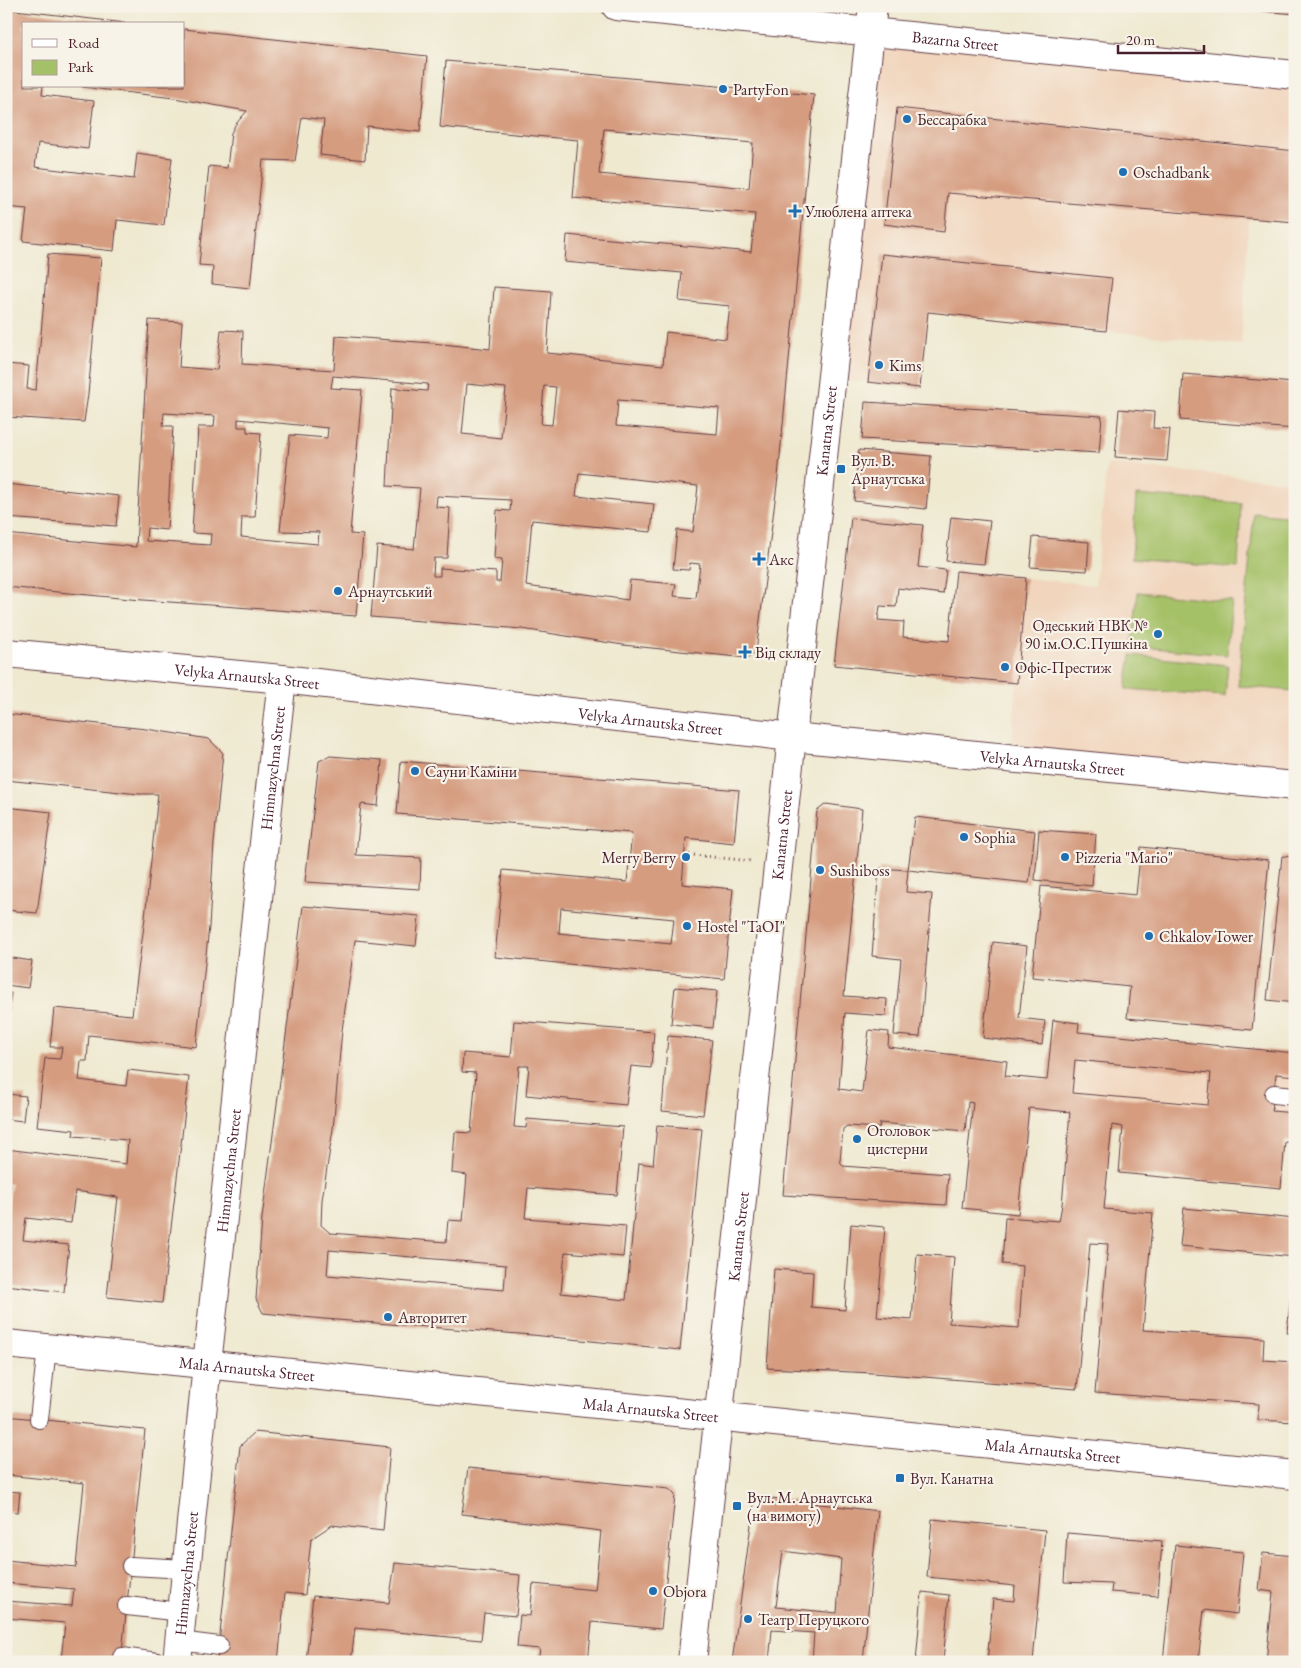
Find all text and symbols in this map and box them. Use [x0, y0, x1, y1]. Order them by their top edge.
legend [22, 22, 185, 88]
scale bar [1118, 22, 1205, 54]
street label: Bazarna Street [911, 26, 999, 55]
text: 20 m [1126, 30, 1155, 49]
text: Road [68, 33, 100, 52]
text: Park [68, 57, 95, 76]
place label: PartyFon [733, 79, 789, 100]
marker: PartyFon [717, 83, 729, 95]
place label: Бессарабка [917, 109, 987, 130]
marker: Бессарабка [901, 113, 913, 125]
place label: Oschadbank [1133, 162, 1210, 183]
marker: Oschadbank [1117, 166, 1129, 178]
place label: Улюблена аптека [804, 201, 912, 222]
marker: Улюблена аптека [789, 205, 801, 217]
place label: Kims [889, 355, 921, 376]
marker: Kims [873, 359, 885, 371]
street label: Kanatna Street [811, 385, 841, 477]
place label: Вул. В. Арнаутська [850, 450, 925, 489]
marker: Вул. В. Арнаутська [835, 463, 847, 475]
place label: Акс [768, 549, 794, 570]
marker: Акс [753, 553, 765, 565]
place label: Арнаутський [347, 581, 433, 602]
marker: Арнаутський [332, 585, 344, 597]
place label: Одеський НВК № 90 ім.О.С.Пушкіна [1025, 615, 1149, 654]
marker: Одеський НВК № 90 ім.О.С.Пушкіна [1152, 628, 1164, 640]
place label: Від складу [755, 642, 822, 663]
marker: Від складу [739, 646, 751, 658]
place label: Офіс-Престиж [1015, 657, 1112, 678]
street label: Velyka Arnautska Street [173, 658, 321, 694]
marker: Офіс-Престиж [999, 661, 1011, 673]
street label: Velyka Arnautska Street [577, 702, 724, 740]
street label: Himnazychna Street [255, 705, 289, 831]
street label: Velyka Arnautska Street [979, 745, 1126, 780]
place label: Сауни Каміни [425, 761, 518, 782]
marker: Сауни Каміни [409, 765, 421, 777]
street label: Kanatna Street [766, 789, 797, 881]
place label: Sophia [974, 827, 1017, 848]
marker: Sophia [958, 831, 970, 843]
place label: Merry Berry [601, 847, 677, 868]
place label: Pizzeria "Mario" [1075, 847, 1173, 868]
marker: Merry Berry [680, 851, 692, 863]
marker: Pizzeria "Mario" [1059, 851, 1071, 863]
place label: Sushiboss [830, 860, 890, 881]
marker: Sushiboss [814, 864, 826, 876]
place label: Hostel "TaOI" [697, 916, 785, 937]
marker: Hostel "TaOI" [681, 920, 693, 932]
place label: Chkalov Tower [1159, 926, 1254, 947]
marker: Chkalov Tower [1143, 930, 1155, 942]
street label: Himnazychna Street [211, 1108, 245, 1234]
place label: Оголовок цистерни [867, 1120, 931, 1159]
marker: Оголовок цистерни [851, 1133, 863, 1145]
street label: Kanatna Street [723, 1190, 753, 1283]
place label: Авторитет [397, 1307, 467, 1328]
marker: Авторитет [382, 1311, 394, 1323]
street label: Mala Arnautska Street [178, 1351, 316, 1386]
street label: Mala Arnautska Street [582, 1392, 719, 1427]
street label: Mala Arnautska Street [984, 1433, 1121, 1468]
place label: Вул. Канатна [910, 1468, 994, 1489]
marker: Вул. Канатна [894, 1472, 906, 1484]
place label: Вул. М. Арнаутська (на вимогу) [747, 1487, 873, 1526]
marker: Вул. М. Арнаутська (на вимогу) [731, 1500, 743, 1512]
street label: Himnazychna Street [169, 1510, 203, 1636]
place label: Objora [663, 1581, 707, 1602]
marker: Objora [647, 1585, 659, 1597]
place label: Театр Перуцкого [758, 1609, 869, 1630]
marker: Театр Перуцкого [742, 1613, 754, 1625]

